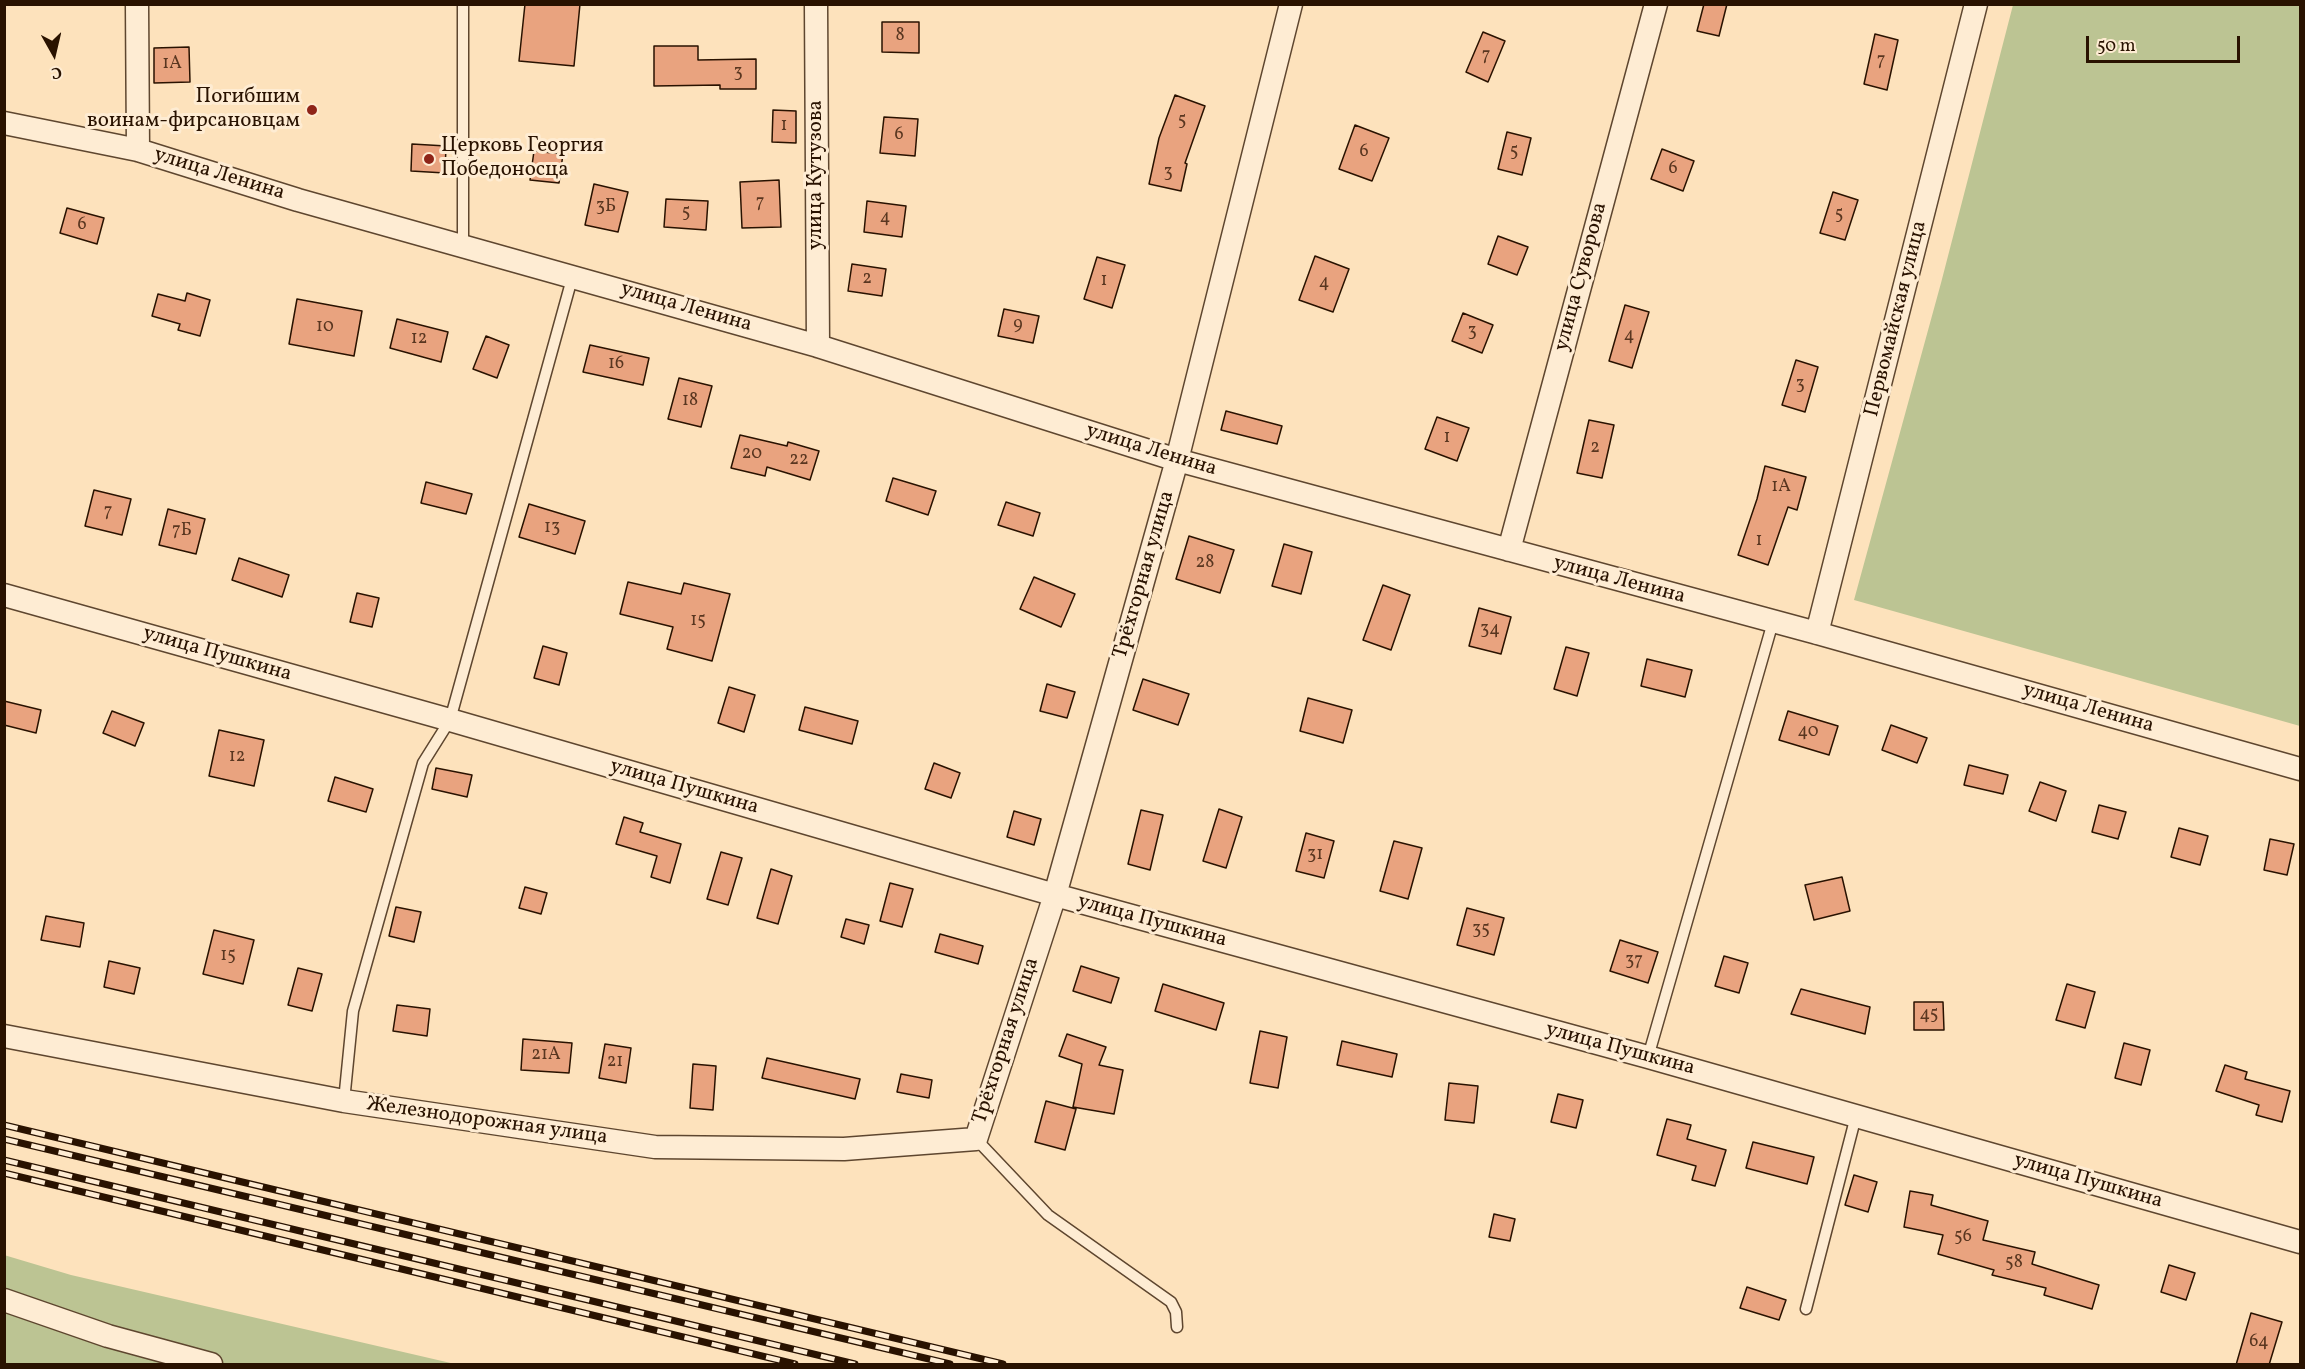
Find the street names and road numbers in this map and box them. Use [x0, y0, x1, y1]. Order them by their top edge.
street label: улица Кутузова [804, 100, 830, 250]
street label: улица Ленина [150, 143, 288, 207]
street label: улица Суворова [1550, 200, 1614, 354]
street label: Первомайская улица [1860, 218, 1934, 420]
street label: улица Ленина [617, 277, 755, 339]
street label: улица Ленина [1082, 419, 1220, 483]
street label: Трёхгорная улица [1109, 488, 1181, 662]
street label: улица Ленина [1550, 551, 1688, 611]
street label: улица Пушкина [140, 622, 294, 688]
street label: улица Ленина [2019, 678, 2157, 740]
street label: улица Пушкина [607, 755, 761, 821]
street label: улица Пушкина [1075, 890, 1229, 954]
street label: Трёхгорная улица [968, 955, 1046, 1127]
street label: улица Пушкина [1543, 1018, 1697, 1082]
street label: Железнодорожная улица [365, 1093, 609, 1151]
street label: улица Пушкина [2011, 1149, 2165, 1215]

